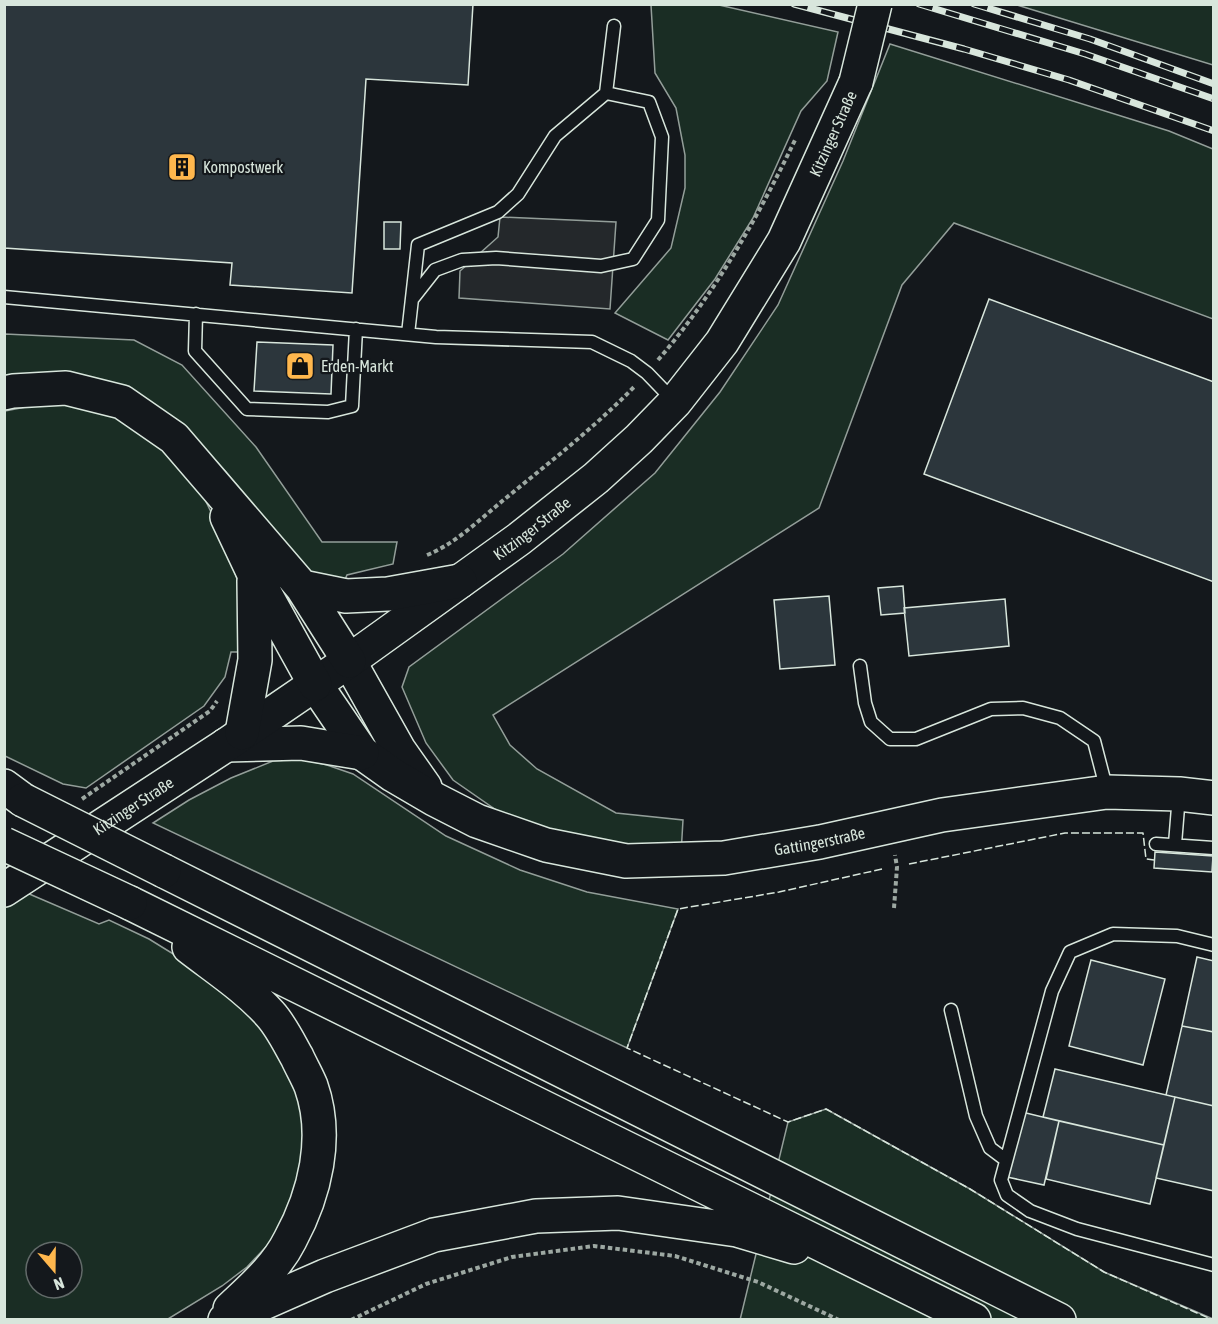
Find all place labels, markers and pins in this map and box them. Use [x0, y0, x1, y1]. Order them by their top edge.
building icon: Kompostwerk [166, 151, 198, 183]
place label: Kompostwerk [203, 158, 283, 177]
shop icon: Erden-Markt [284, 350, 316, 382]
place label: Erden-Markt [321, 357, 394, 375]

